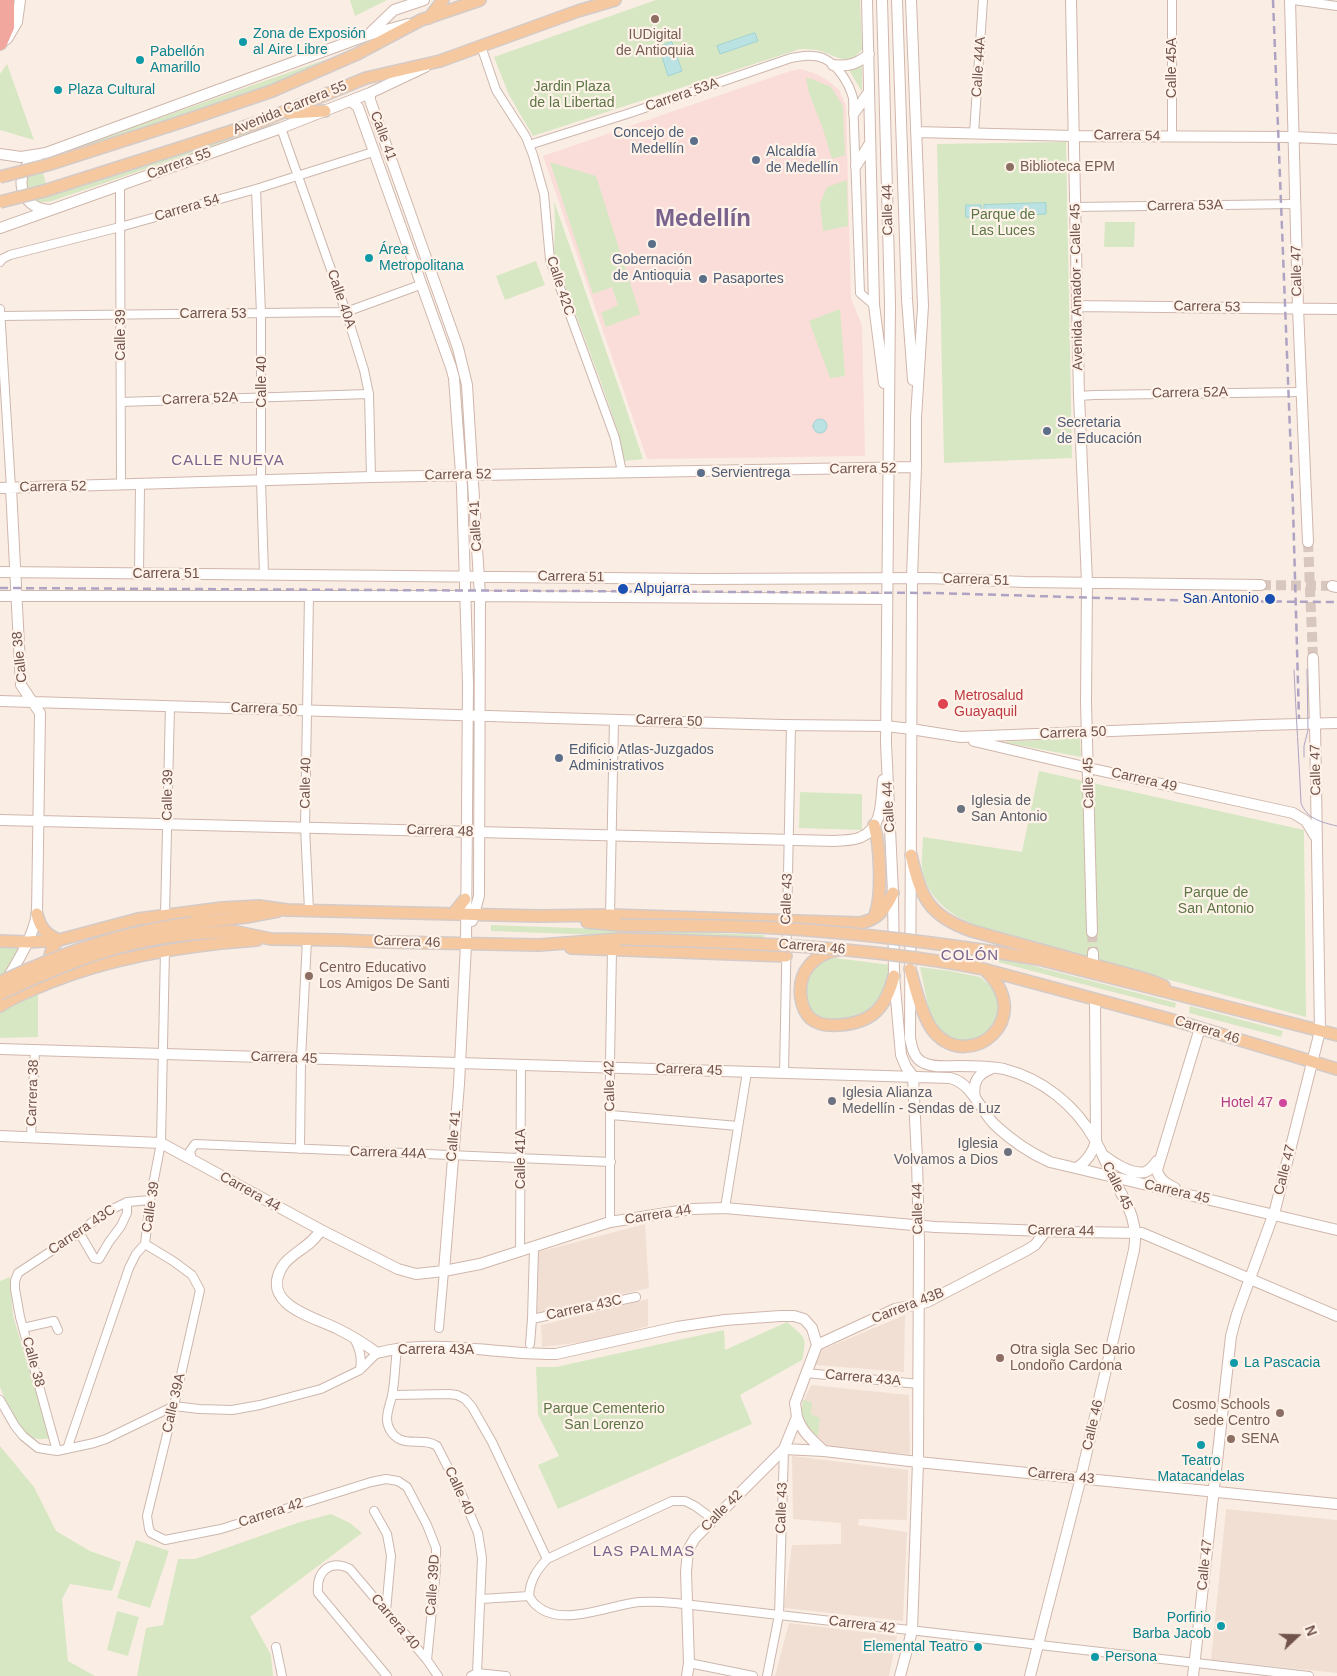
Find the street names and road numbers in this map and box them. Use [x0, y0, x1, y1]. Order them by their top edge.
street label: Calle 44A [969, 36, 989, 98]
street label: Calle 45A [1164, 38, 1180, 98]
street label: Carrera 53A [643, 75, 721, 115]
street label: Avenida Carrera 55 [231, 78, 349, 138]
street label: Calle 41 [366, 109, 400, 163]
street label: Carrera 54 [1093, 127, 1161, 145]
street label: Carrera 55 [145, 145, 213, 183]
street label: Calle 44 [879, 184, 897, 236]
street label: Carrera 54 [153, 191, 221, 225]
street label: Carrera 53A [1147, 197, 1223, 215]
street label: Avenida Amador - Calle 45 [1067, 203, 1087, 371]
street label: Calle 47 [1288, 245, 1306, 297]
street label: Calle 42C [543, 254, 577, 318]
street label: Calle 40A [323, 268, 359, 330]
street label: Carrera 53 [1173, 298, 1241, 316]
street label: Carrera 53 [180, 306, 246, 322]
street label: Calle 39 [113, 309, 129, 361]
street label: Calle 40 [254, 356, 270, 408]
street label: Carrera 52A [1152, 384, 1228, 402]
street label: Carrera 52A [162, 389, 238, 409]
street label: Carrera 52 [829, 460, 897, 478]
street label: Carrera 52 [424, 466, 492, 484]
street label: Carrera 52 [19, 478, 87, 496]
street label: Calle 41 [466, 500, 486, 552]
street label: Carrera 51 [133, 566, 199, 582]
street label: Carrera 51 [537, 568, 605, 586]
street label: Carrera 51 [942, 570, 1010, 590]
street label: Calle 38 [9, 631, 31, 683]
street label: Carrera 50 [230, 699, 298, 719]
street label: Carrera 50 [635, 711, 703, 731]
street label: Carrera 50 [1039, 723, 1107, 743]
street label: Calle 47 [1307, 744, 1325, 796]
street label: Calle 40 [297, 757, 315, 809]
street label: Calle 45 [1080, 757, 1098, 809]
street label: Carrera 49 [1110, 764, 1178, 796]
street label: Calle 39 [159, 769, 177, 821]
street label: Calle 44 [879, 781, 899, 833]
street label: Carrera 48 [406, 821, 474, 841]
street label: Calle 43 [778, 873, 796, 925]
street label: Carrera 46 [373, 932, 441, 952]
street label: Carrera 46 [778, 936, 846, 958]
street label: Carrera 46 [1173, 1012, 1241, 1048]
street label: Carrera 45 [250, 1048, 318, 1068]
street label: Carrera 38 [23, 1059, 43, 1127]
street label: Calle 42 [601, 1060, 619, 1112]
street label: Carrera 45 [655, 1060, 723, 1080]
street label: Calle 41 [443, 1110, 465, 1162]
street label: Calle 41A [513, 1129, 529, 1189]
street label: Carrera 44A [350, 1143, 426, 1163]
street label: Calle 47 [1271, 1143, 1299, 1197]
street label: Calle 45 [1098, 1159, 1136, 1213]
street label: Carrera 44 [217, 1168, 283, 1216]
street label: Carrera 45 [1143, 1176, 1211, 1208]
street label: Calle 39 [139, 1180, 163, 1234]
street label: Calle 44 [909, 1183, 927, 1235]
street label: Carrera 43C [45, 1201, 119, 1259]
street label: Carrera 44 [624, 1201, 692, 1229]
street label: Carrera 44 [1027, 1222, 1095, 1240]
street label: Carrera 43B [869, 1284, 947, 1328]
street label: Carrera 43C [545, 1292, 623, 1324]
street label: Calle 38 [18, 1335, 48, 1389]
street label: Carrera 43A [398, 1342, 474, 1358]
street label: Carrera 43A [824, 1366, 902, 1390]
street label: Calle 39A [159, 1372, 189, 1434]
street label: Calle 46 [1079, 1398, 1107, 1452]
street label: Calle 40 [441, 1464, 477, 1518]
street label: Carrera 43 [1027, 1464, 1095, 1488]
street label: Calle 43 [773, 1482, 791, 1534]
street label: Calle 42 [698, 1487, 746, 1535]
street label: Carrera 42 [237, 1495, 305, 1531]
street label: Calle 47 [1194, 1539, 1216, 1591]
street label: Calle 39D [422, 1554, 444, 1616]
street label: Carrera 40 [367, 1591, 423, 1653]
street label: Carrera 42 [828, 1613, 896, 1637]

